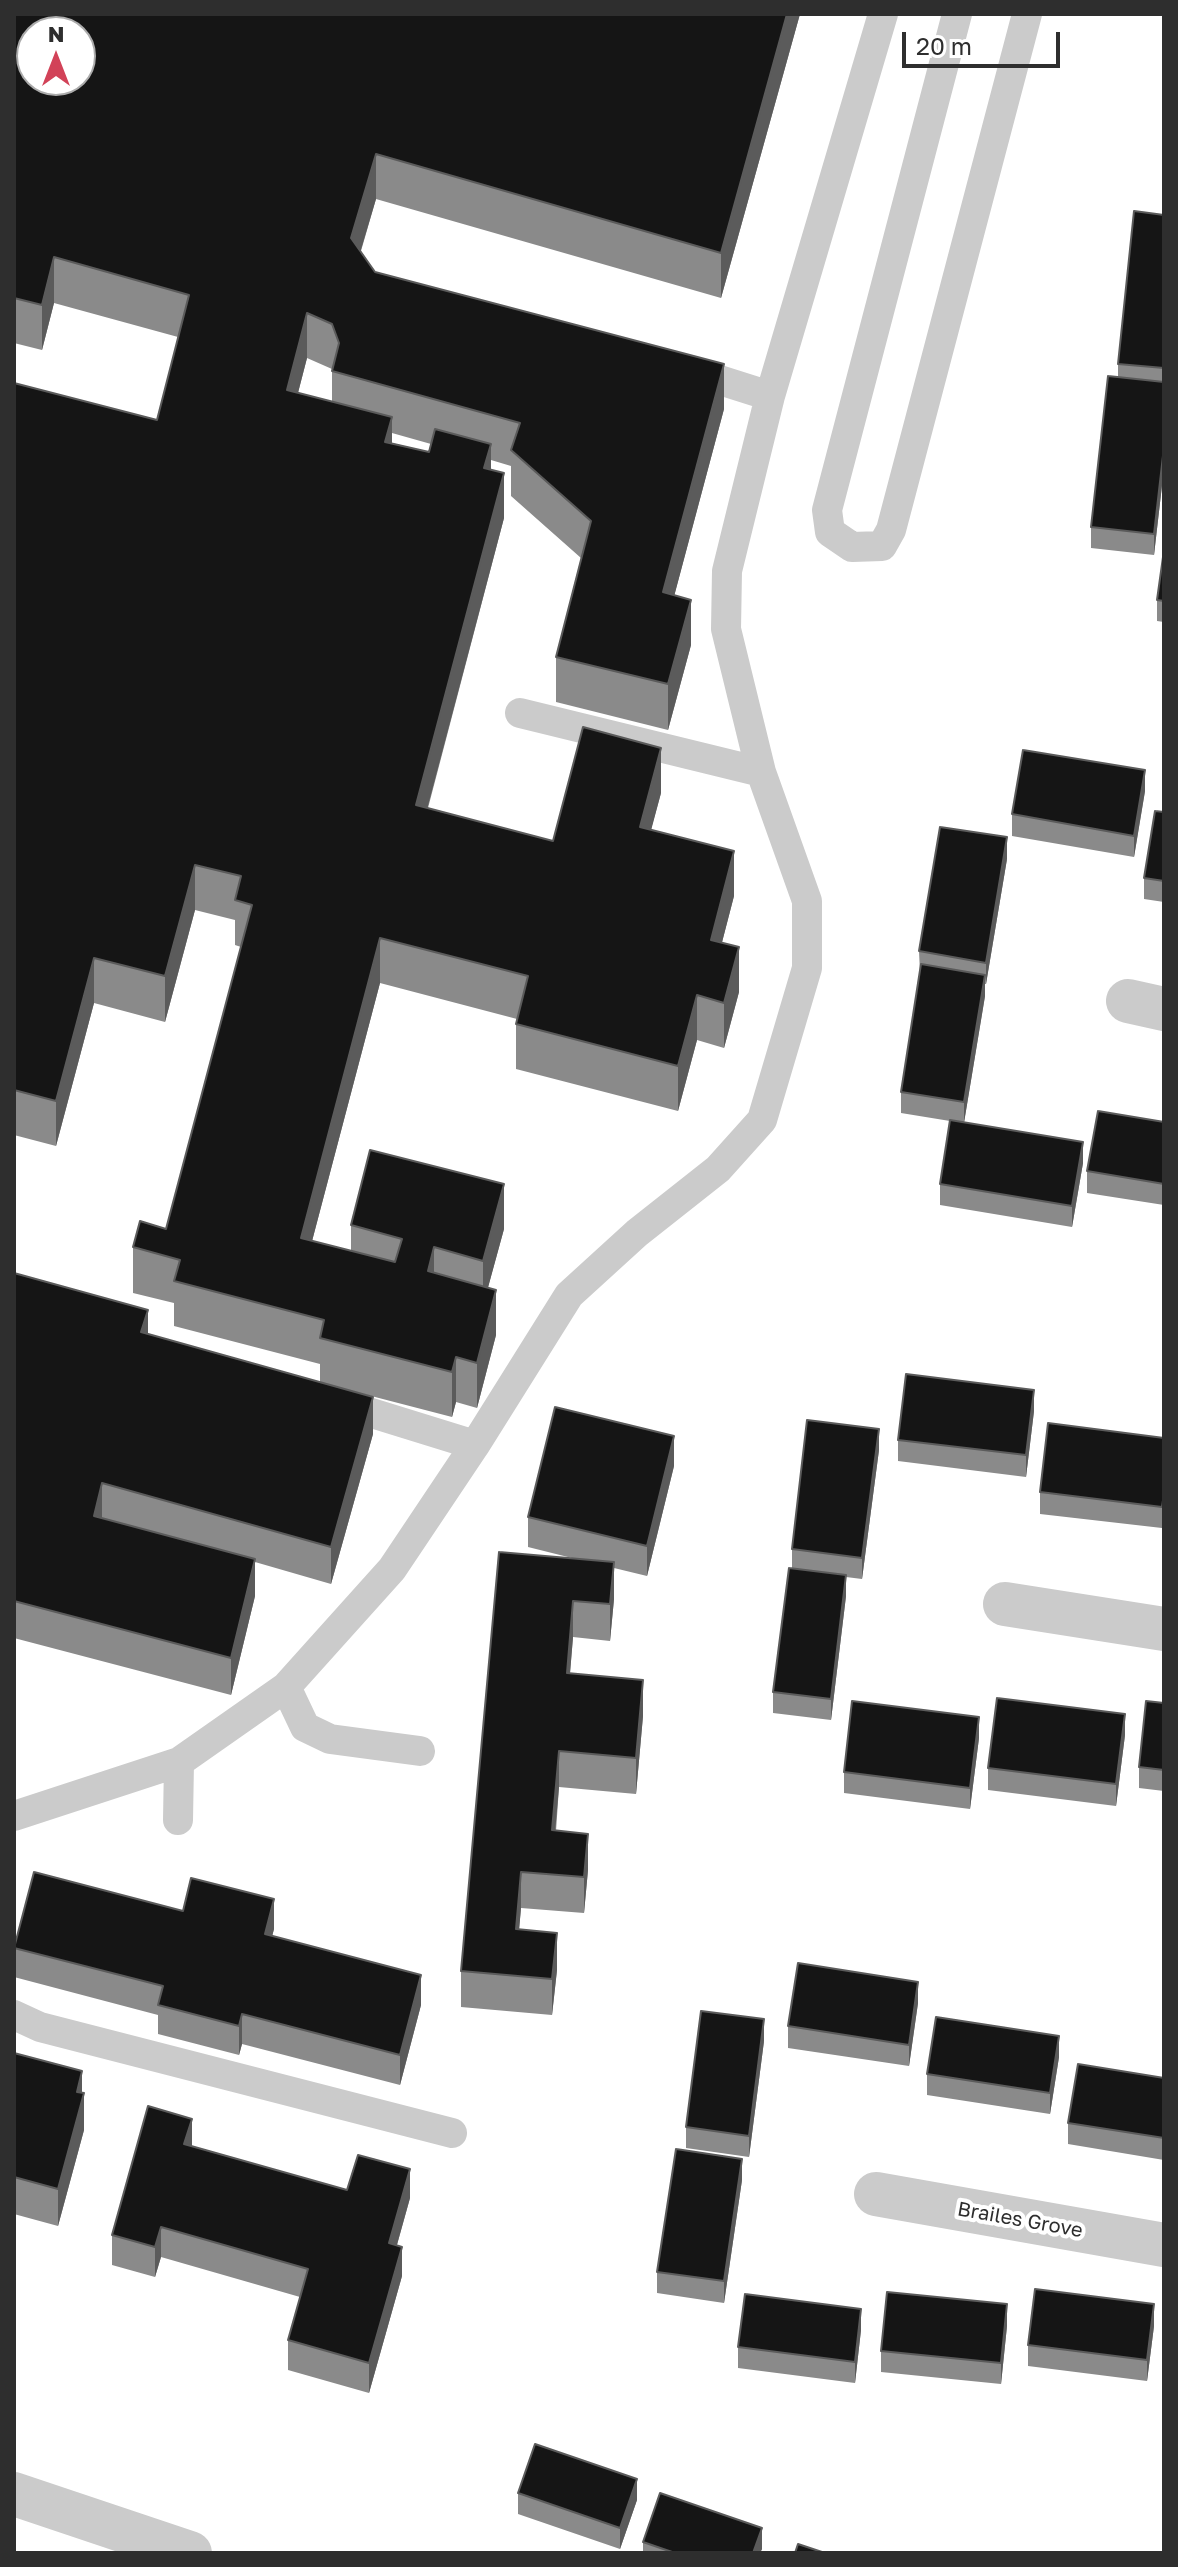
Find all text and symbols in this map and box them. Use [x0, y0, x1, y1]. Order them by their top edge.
north arrow [16, 16, 96, 96]
scale bar [906, 16, 1064, 66]
text: N [48, 20, 64, 47]
text: 20 m [916, 31, 972, 60]
street label: Brailes Grove [955, 2197, 1085, 2243]

